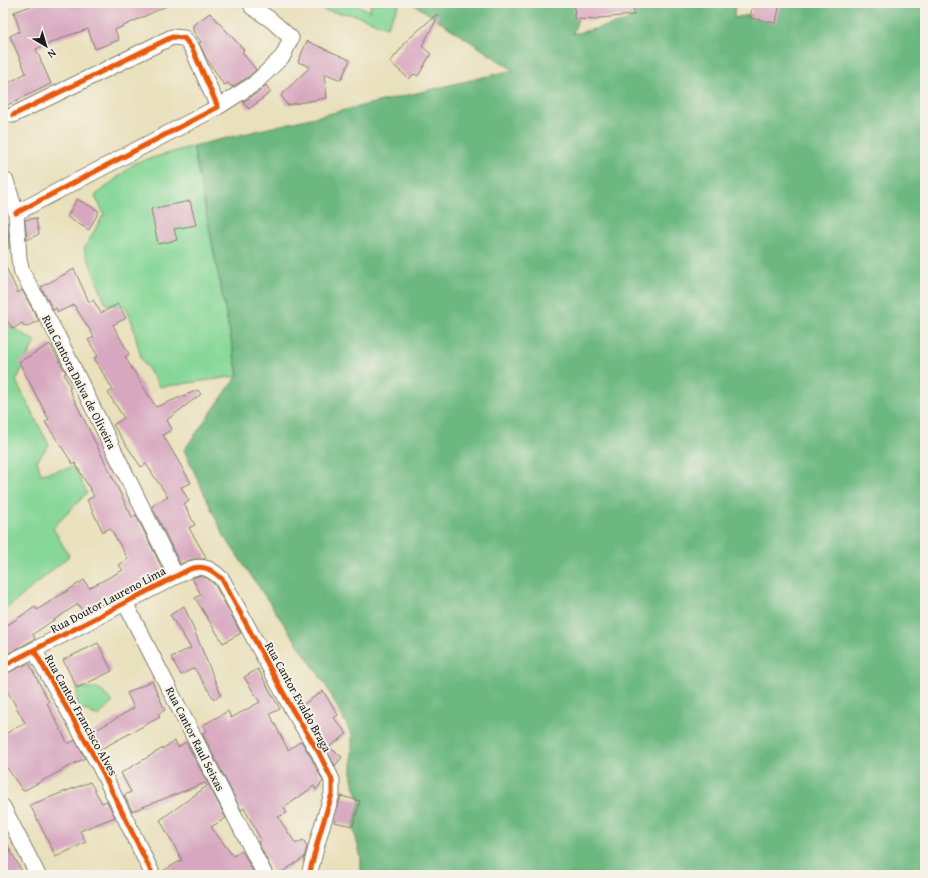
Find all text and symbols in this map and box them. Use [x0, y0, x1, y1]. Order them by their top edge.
north arrow [26, 26, 66, 66]
text: N [44, 45, 60, 63]
street label: Rua Cantora Dalva de Oliveira [38, 312, 121, 452]
street label: Rua Doutor Laureno Lima [47, 562, 169, 637]
street label: Rua Cantor Evaldo Braga [261, 639, 336, 755]
street label: Rua Cantor Francisco Alves [41, 651, 122, 779]
street label: Rua Cantor Raul Seixas [162, 684, 229, 794]

